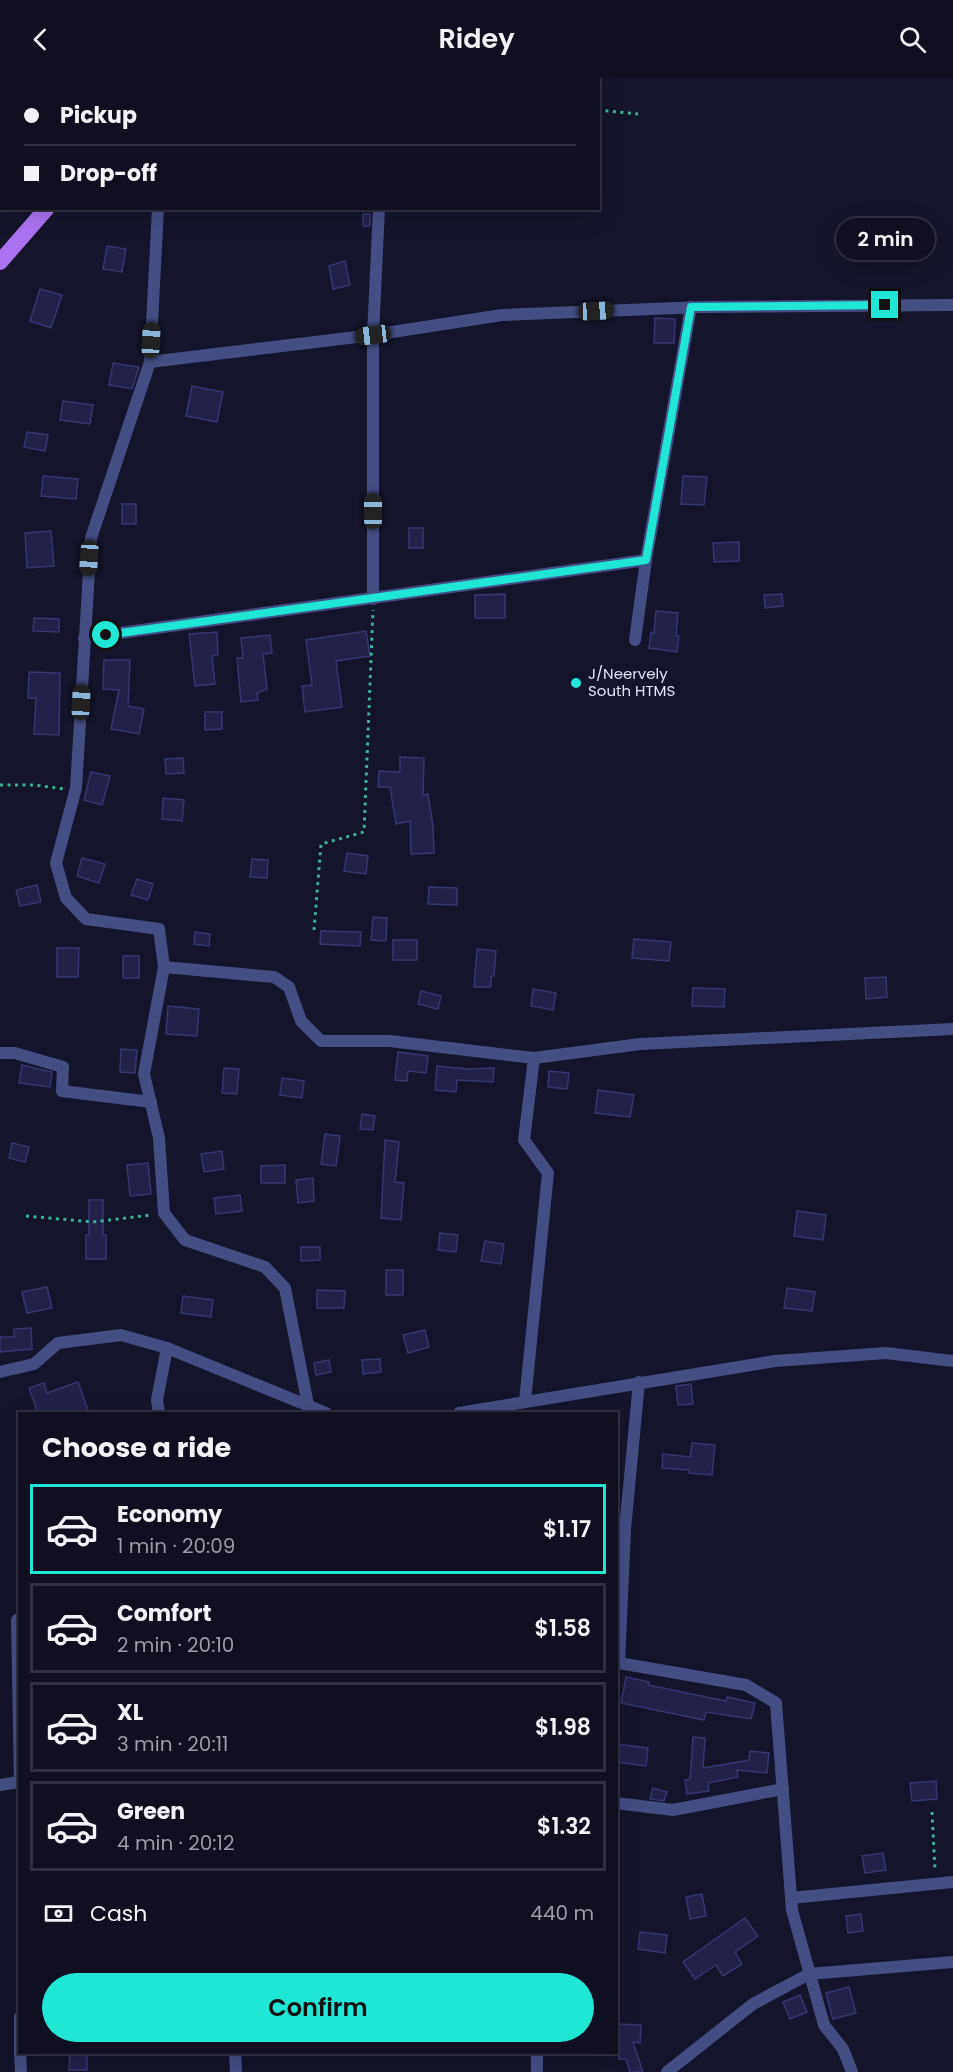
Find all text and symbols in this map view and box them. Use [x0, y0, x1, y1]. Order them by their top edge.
text: Ridey [438, 20, 515, 57]
icon: back [24, 23, 57, 56]
icon: search [896, 23, 929, 56]
text: Pickup [60, 100, 137, 131]
text: Drop-off [60, 158, 157, 189]
callout: 2 min [836, 218, 934, 260]
text: 2 min [858, 225, 913, 253]
route end [871, 291, 898, 318]
car [578, 301, 614, 321]
car [141, 322, 161, 358]
car [354, 324, 392, 346]
car [364, 493, 382, 529]
car [79, 539, 99, 577]
route start [92, 621, 119, 648]
place label: J/Neervely South HTMS [588, 663, 675, 701]
marker: J/Neervely South HTMS [569, 676, 583, 690]
car [71, 684, 91, 720]
text: Choose a ride [42, 1429, 231, 1466]
text: Economy [117, 1499, 222, 1530]
icon: car [45, 1502, 99, 1556]
text: $1.17 [543, 1514, 591, 1545]
text: 1 min · 20:09 [117, 1532, 235, 1560]
text: Comfort [117, 1598, 211, 1629]
icon: car [45, 1601, 99, 1655]
text: $1.58 [535, 1613, 591, 1644]
text: 2 min · 20:10 [117, 1631, 234, 1659]
text: XL [117, 1697, 143, 1728]
icon: car [45, 1700, 99, 1754]
text: $1.98 [535, 1712, 591, 1743]
text: 3 min · 20:11 [117, 1730, 228, 1758]
text: Green [117, 1796, 185, 1827]
icon: car [45, 1799, 99, 1853]
text: $1.32 [537, 1811, 591, 1842]
text: 4 min · 20:12 [117, 1829, 234, 1857]
icon: cash [42, 1897, 75, 1930]
text: Cash [90, 1898, 147, 1929]
text: 440 m [530, 1899, 594, 1927]
button: Confirm [42, 1973, 594, 2042]

